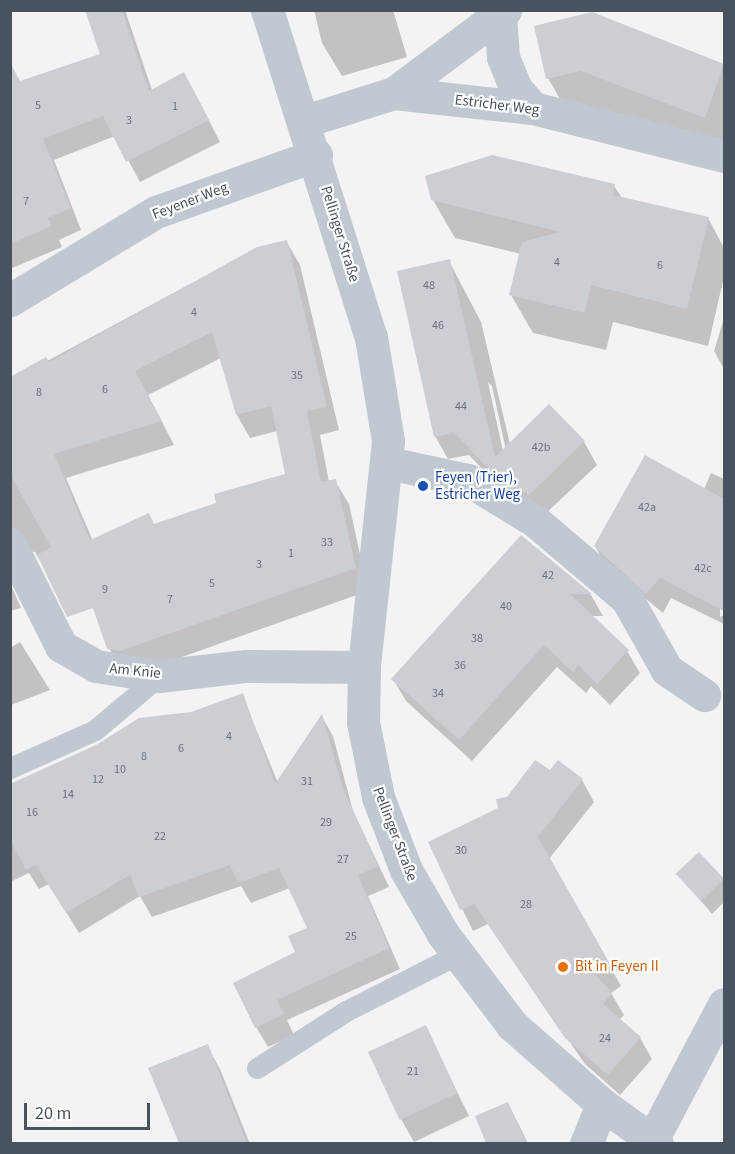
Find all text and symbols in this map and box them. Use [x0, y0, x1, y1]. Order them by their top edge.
street label: Estricher Weg [454, 91, 540, 119]
house number: 5 [35, 99, 41, 113]
house number: 1 [172, 100, 178, 114]
house number: 3 [126, 114, 132, 128]
street label: Feyener Weg [150, 178, 230, 224]
street label: Pellinger Straße [317, 184, 363, 284]
house number: 7 [23, 195, 29, 209]
house number: 4 [554, 256, 560, 270]
house number: 6 [657, 259, 663, 273]
house number: 48 [423, 279, 435, 293]
house number: 4 [191, 306, 197, 320]
house number: 46 [432, 319, 444, 333]
house number: 35 [291, 369, 303, 383]
house number: 6 [102, 383, 108, 397]
house number: 8 [36, 386, 42, 400]
house number: 44 [455, 400, 467, 414]
house number: 42b [532, 441, 550, 455]
place label: Feyen (Trier), Estricher Weg [435, 468, 520, 503]
marker: Feyen (Trier), Estricher Weg [416, 479, 430, 493]
house number: 42a [638, 501, 656, 515]
house number: 33 [321, 536, 333, 550]
house number: 1 [288, 547, 294, 561]
house number: 3 [256, 558, 262, 572]
house number: 42c [694, 562, 712, 576]
house number: 42 [542, 569, 554, 583]
house number: 5 [209, 577, 215, 591]
house number: 9 [102, 583, 108, 597]
house number: 7 [167, 593, 173, 607]
house number: 40 [500, 600, 512, 614]
house number: 38 [471, 632, 483, 646]
street label: Am Knie [108, 659, 162, 683]
house number: 36 [454, 659, 466, 673]
house number: 34 [432, 687, 444, 701]
house number: 4 [226, 730, 232, 744]
house number: 6 [178, 742, 184, 756]
house number: 8 [141, 750, 147, 764]
house number: 10 [114, 763, 126, 777]
house number: 12 [92, 773, 104, 787]
house number: 31 [301, 775, 313, 789]
street label: Pellinger Straße [369, 784, 421, 884]
house number: 14 [62, 788, 74, 802]
house number: 16 [26, 806, 38, 820]
house number: 29 [320, 816, 332, 830]
house number: 22 [154, 830, 166, 844]
house number: 30 [455, 844, 467, 858]
house number: 27 [337, 853, 349, 867]
house number: 28 [520, 898, 532, 912]
house number: 25 [345, 930, 357, 944]
place label: Bit in Feyen II [575, 958, 659, 976]
marker: Bit in Feyen II [556, 960, 570, 974]
house number: 24 [599, 1032, 611, 1046]
house number: 21 [407, 1065, 419, 1079]
scale bar [27, 1091, 153, 1129]
text: 20 m [35, 1101, 71, 1126]

